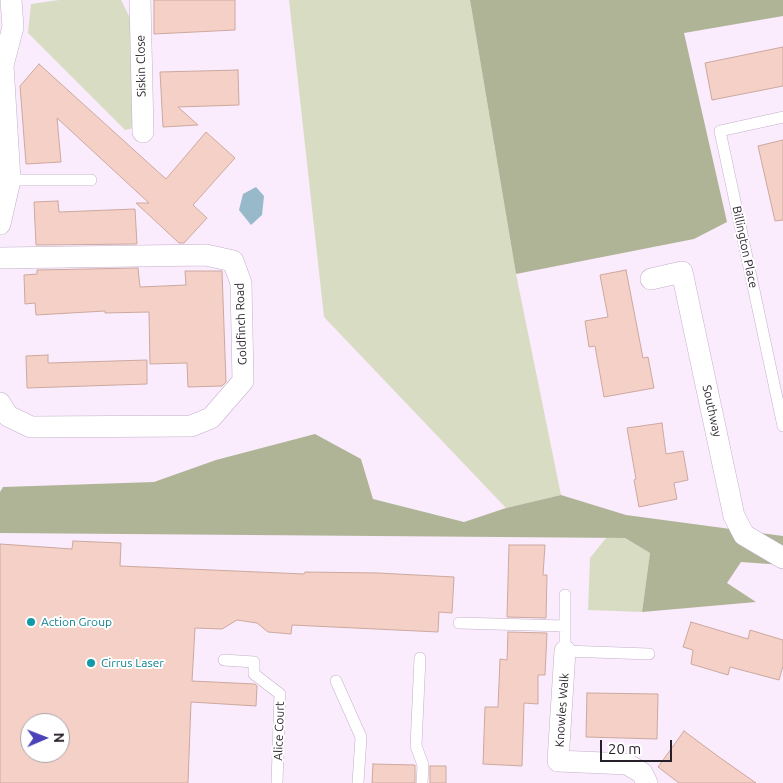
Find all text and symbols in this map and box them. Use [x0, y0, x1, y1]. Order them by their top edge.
street label: Siskin Close [133, 35, 149, 97]
street label: Billington Place [729, 205, 761, 289]
street label: Goldfinch Road [232, 283, 250, 365]
street label: Southway [699, 384, 725, 438]
place label: Action Group [41, 615, 112, 629]
marker: Action Group [25, 616, 37, 628]
place label: Cirrus Laser [101, 656, 164, 670]
marker: Cirrus Laser [85, 657, 97, 669]
street label: Knowles Walk [552, 672, 572, 748]
street label: Alice Court [271, 701, 287, 761]
north arrow [20, 713, 70, 763]
scale bar [603, 730, 676, 762]
text: N [51, 732, 67, 743]
text: 20 m [608, 740, 641, 757]

